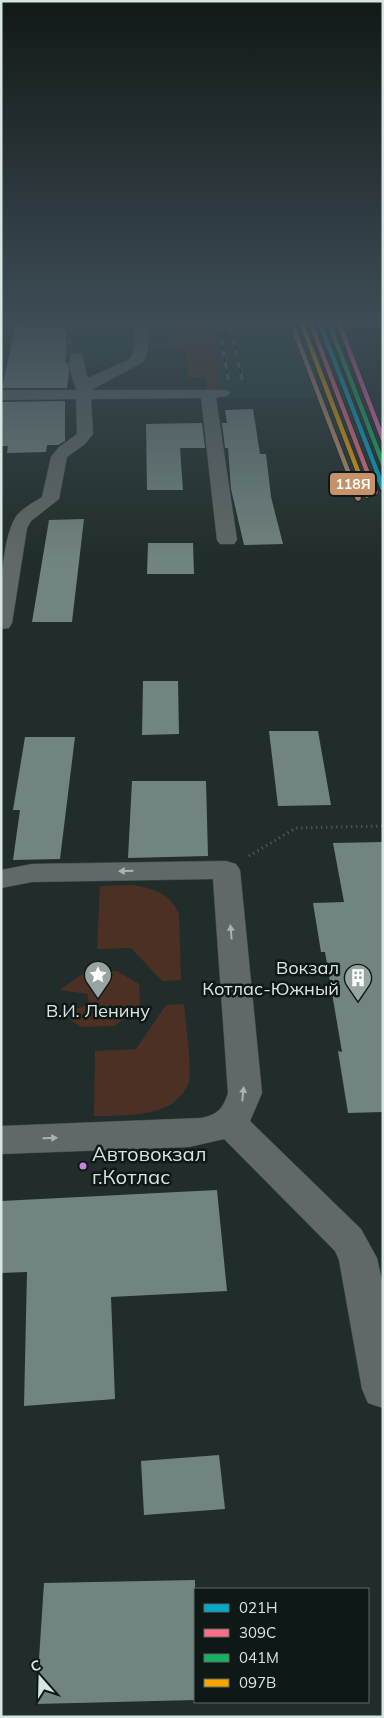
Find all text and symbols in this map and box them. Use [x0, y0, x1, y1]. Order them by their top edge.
line badge: 118Я [329, 472, 376, 496]
text: 118Я [335, 475, 371, 493]
one-way arrow [118, 867, 134, 875]
one-way arrow [227, 924, 235, 940]
place label: Вокзал Котлас-Южный [202, 956, 339, 1000]
place icon: В.И. Ленину [83, 960, 113, 999]
building icon: Вокзал Котлас-Южный [343, 963, 373, 1002]
place label: В.И. Ленину [46, 999, 150, 1022]
one-way arrow [239, 1085, 247, 1101]
one-way arrow [42, 1134, 58, 1142]
place label: Автовокзал г.Котлас [92, 1141, 206, 1189]
marker: Автовокзал г.Котлас [78, 1161, 88, 1171]
legend [194, 1588, 369, 1703]
text: 021Н [239, 1598, 278, 1617]
text: 309С [239, 1623, 276, 1642]
text: 041М [239, 1648, 279, 1667]
north arrow [15, 1653, 65, 1703]
text: С [28, 1656, 43, 1676]
text: 097В [239, 1673, 276, 1692]

